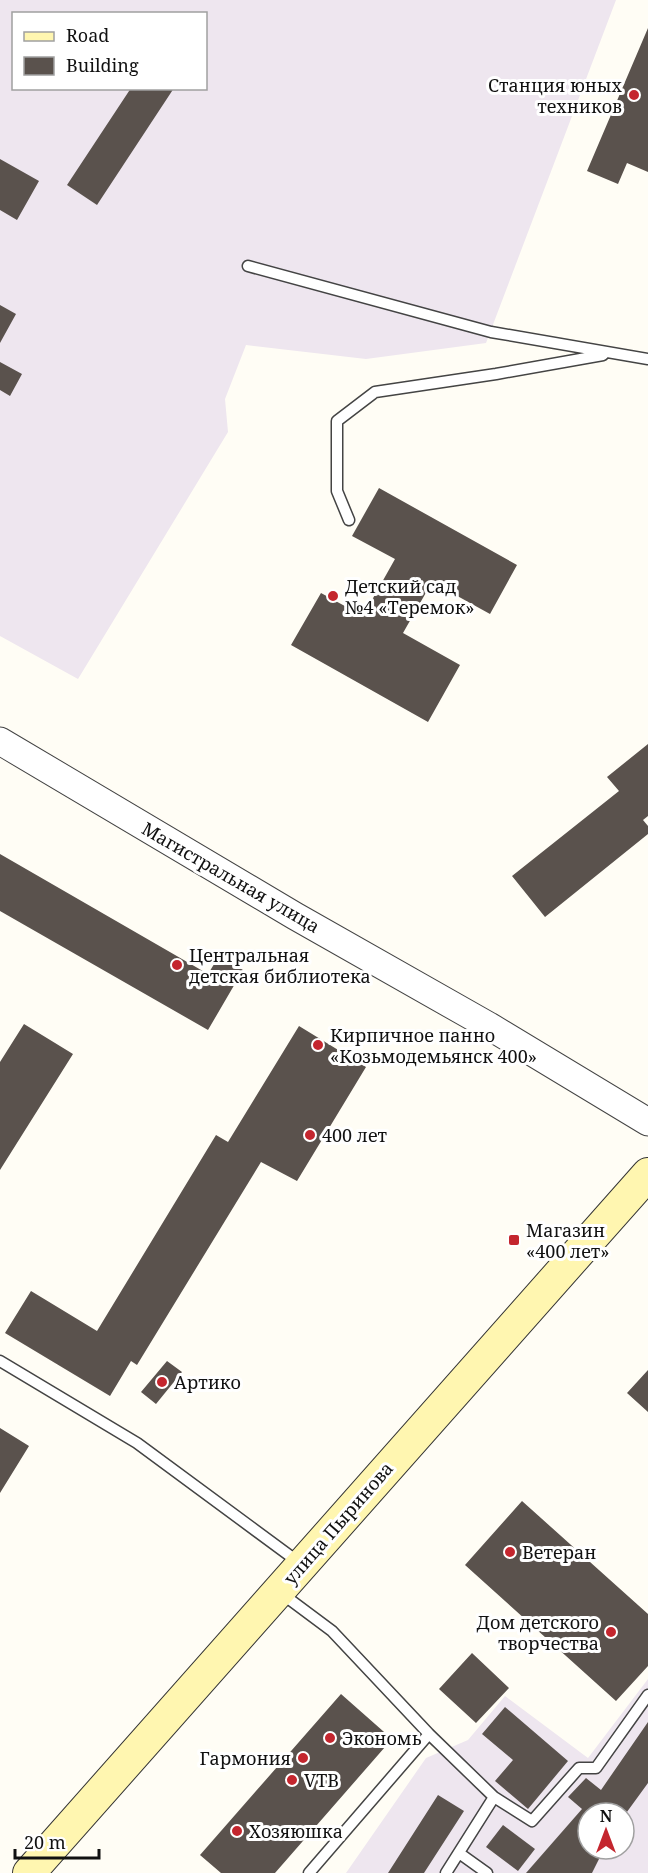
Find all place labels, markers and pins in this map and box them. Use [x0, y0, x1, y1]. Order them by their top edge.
place label: Станция юных техников [488, 73, 623, 118]
marker: Станция юных техников [627, 88, 641, 102]
place label: Детский сад №4 «Теремок» [345, 574, 475, 619]
marker: Детский сад №4 «Теремок» [326, 589, 340, 603]
place label: Центральная детская библиотека [189, 943, 371, 988]
marker: Центральная детская библиотека [170, 958, 184, 972]
place label: Кирпичное панно «Козьмодемьянск 400» [330, 1023, 537, 1068]
marker: Кирпичное панно «Козьмодемьянск 400» [311, 1038, 325, 1052]
place label: 400 лет [322, 1123, 388, 1147]
marker: 400 лет [303, 1128, 317, 1142]
place label: Магазин «400 лет» [526, 1218, 610, 1263]
marker: Магазин «400 лет» [507, 1233, 521, 1247]
place label: Артико [174, 1370, 241, 1394]
marker: Артико [155, 1375, 169, 1389]
place label: Ветеран [522, 1540, 596, 1564]
marker: Ветеран [503, 1545, 517, 1559]
place label: Дом детского творчества [477, 1610, 599, 1655]
marker: Дом детского творчества [604, 1625, 618, 1639]
place label: Экономь [342, 1726, 422, 1750]
marker: Экономь [323, 1731, 337, 1745]
place label: Гармония [199, 1746, 291, 1770]
marker: Гармония [296, 1751, 310, 1765]
place label: VTB [304, 1768, 339, 1792]
marker: VTB [285, 1773, 299, 1787]
place label: Хозяюшка [249, 1819, 343, 1843]
marker: Хозяюшка [230, 1824, 244, 1838]

